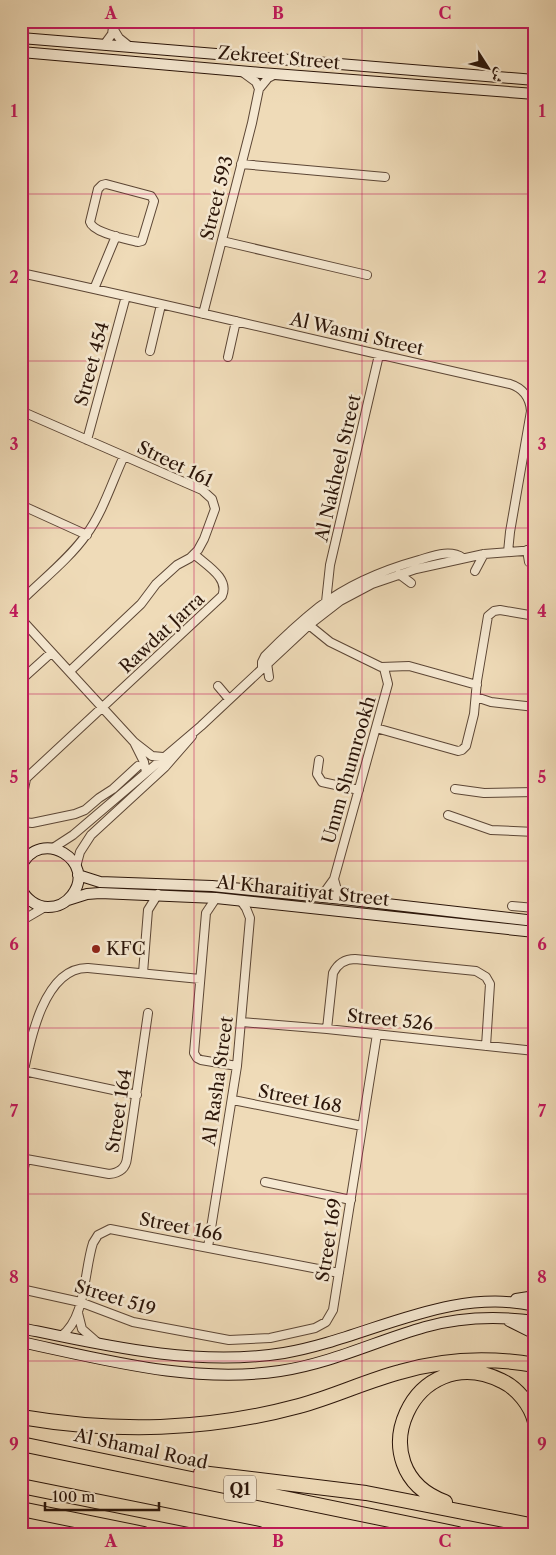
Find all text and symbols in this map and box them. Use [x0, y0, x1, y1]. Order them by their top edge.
text: A [104, 3, 118, 23]
text: B [272, 3, 284, 23]
text: C [439, 3, 451, 23]
street label: Zekreet Street [217, 42, 342, 74]
north arrow [464, 42, 514, 92]
text: ش [487, 65, 510, 87]
text: 1 [10, 101, 18, 121]
text: 1 [538, 101, 546, 121]
street label: Street 593 [196, 154, 238, 242]
text: 2 [9, 267, 19, 287]
text: 2 [537, 267, 547, 287]
street label: Al Wasmi Street [287, 308, 426, 360]
street label: Street 454 [70, 319, 114, 409]
street label: Al Nakheel Street [310, 392, 366, 545]
text: 3 [9, 434, 19, 454]
text: 3 [537, 434, 547, 454]
street label: Street 161 [134, 436, 217, 492]
street label: Rawdat Jarra [115, 588, 210, 678]
text: 4 [9, 601, 19, 621]
text: 4 [537, 601, 547, 621]
street label: Umm Shumrookh [317, 694, 381, 846]
text: 5 [10, 767, 19, 787]
text: 5 [538, 767, 547, 787]
street label: Al Kharaitiyat Street [215, 871, 391, 911]
text: 6 [9, 934, 19, 954]
text: 6 [537, 934, 547, 954]
place label: KFC [106, 938, 146, 960]
marker: KFC [90, 943, 102, 955]
street label: Street 526 [346, 1005, 434, 1035]
street label: Al Rasha Street [198, 1014, 238, 1148]
street label: Street 164 [102, 1068, 136, 1154]
street label: Street 168 [256, 1080, 344, 1118]
text: 7 [10, 1101, 19, 1121]
text: 7 [538, 1101, 547, 1121]
street label: Street 169 [312, 1197, 346, 1283]
street label: Street 166 [137, 1208, 225, 1246]
text: 8 [9, 1267, 19, 1287]
text: 8 [537, 1267, 547, 1287]
street label: Street 519 [72, 1275, 158, 1321]
street label: Al Shamal Road [71, 1424, 210, 1474]
text: 9 [9, 1434, 19, 1454]
text: 9 [537, 1434, 547, 1454]
road number: Q1 [224, 1476, 256, 1502]
scale bar [45, 1480, 159, 1512]
text: 100 m [52, 1487, 95, 1506]
text: A [104, 1531, 118, 1551]
text: B [272, 1531, 284, 1551]
text: C [439, 1531, 451, 1551]

